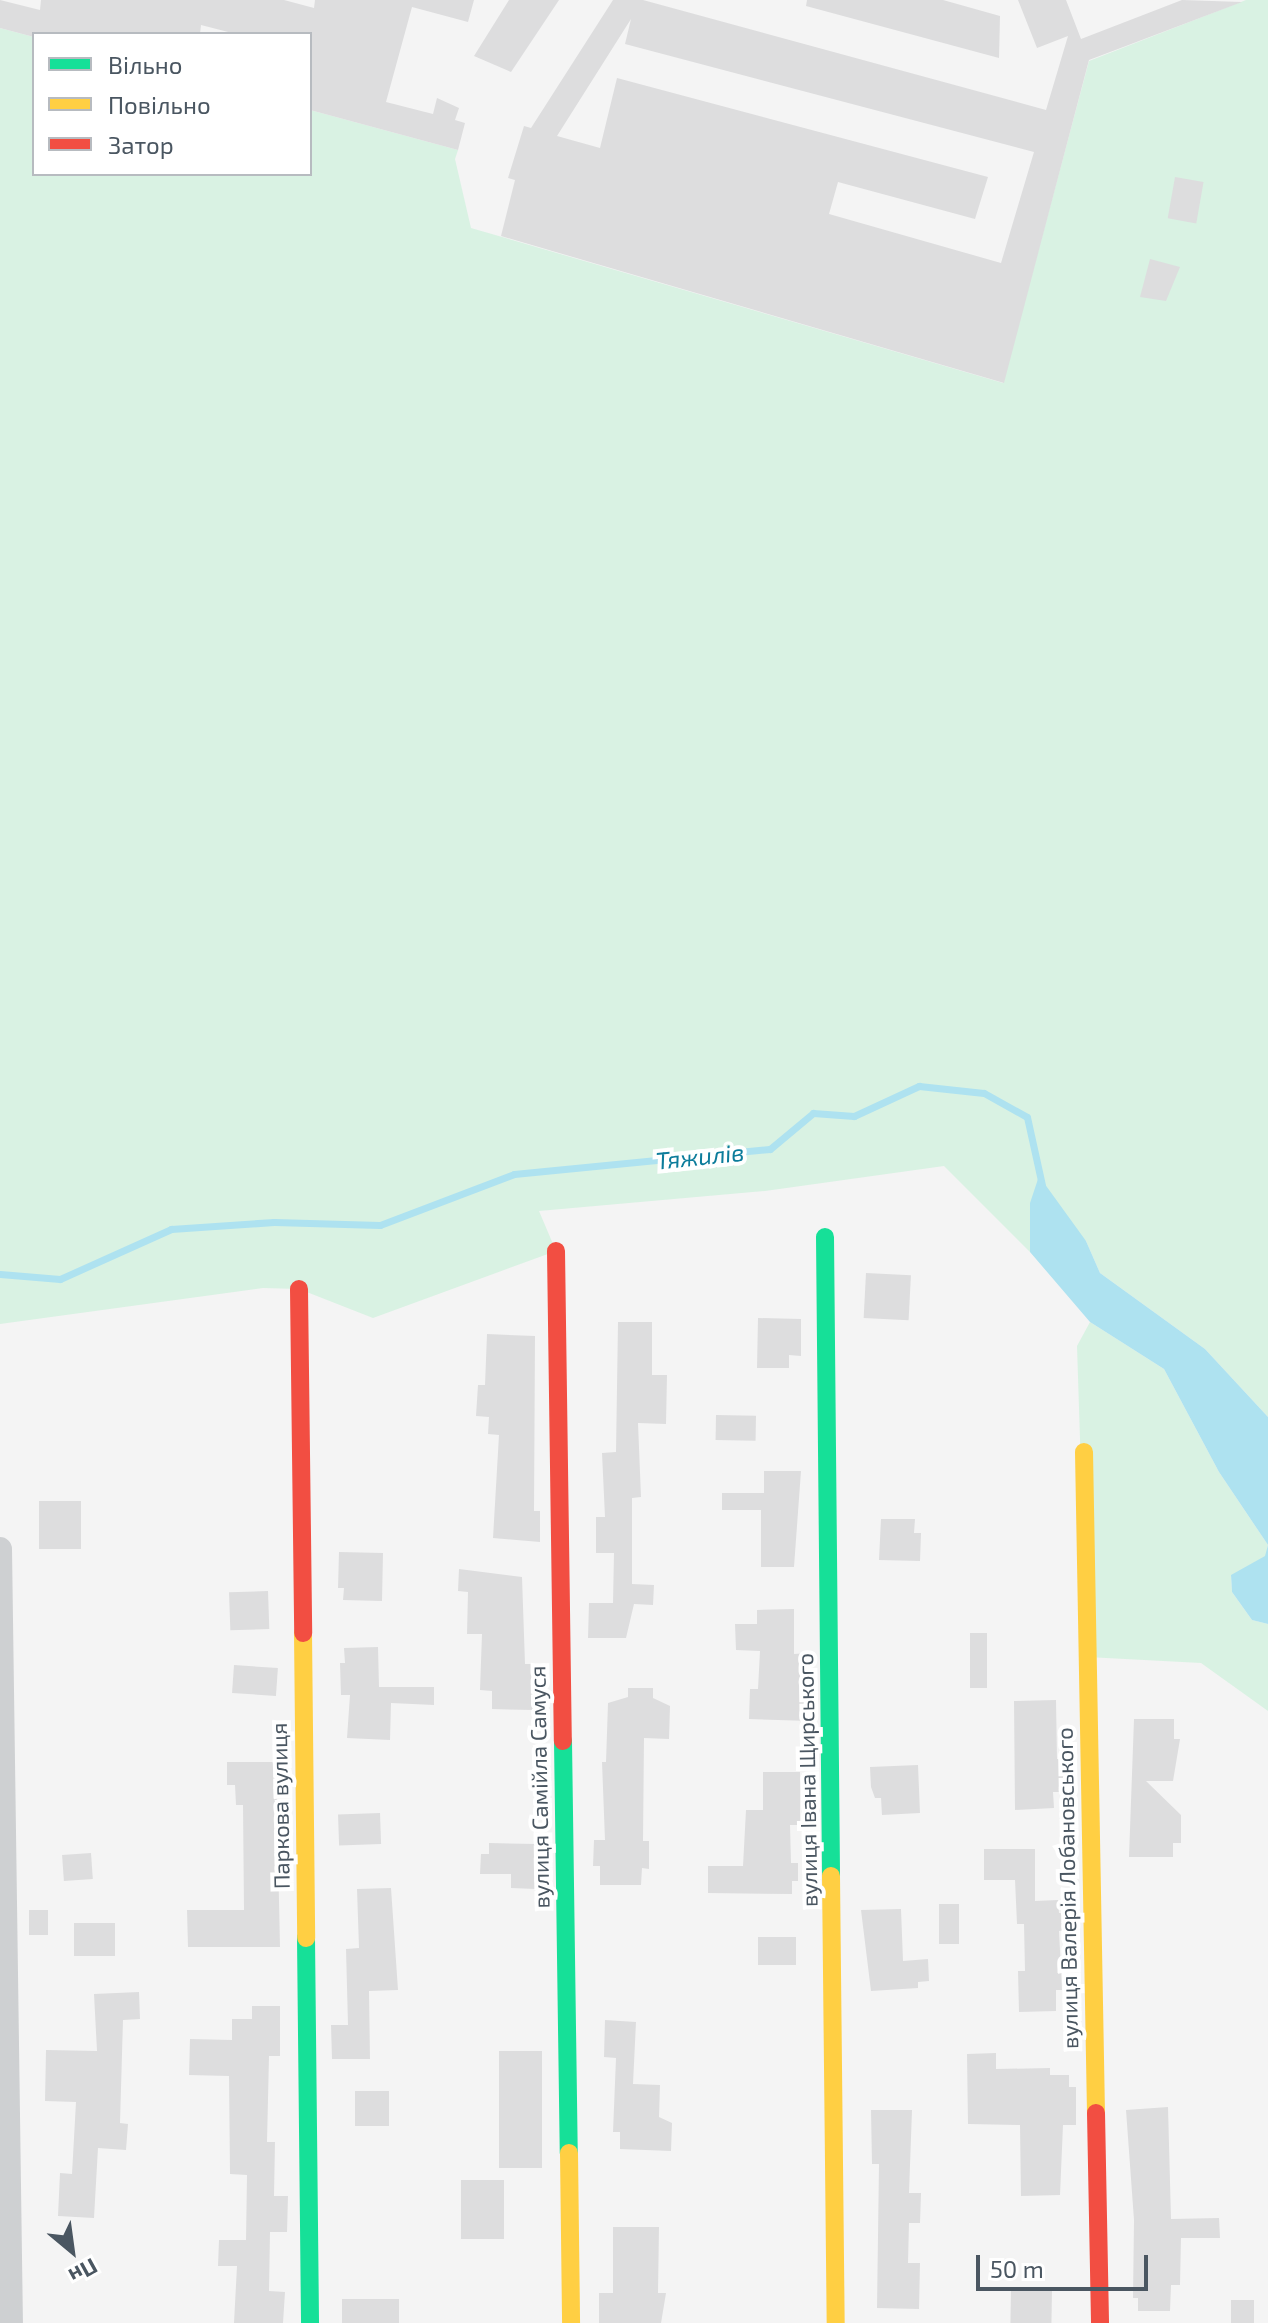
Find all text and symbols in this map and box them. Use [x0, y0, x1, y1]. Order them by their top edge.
legend [32, 32, 312, 176]
text: Вільно [108, 50, 182, 79]
text: Повільно [108, 90, 211, 119]
text: Затор [108, 130, 174, 159]
water label: Тяжилів [654, 1137, 746, 1175]
street label: вулиця Івана Щирського [792, 1653, 822, 1907]
street label: вулиця Самійла Самуся [524, 1665, 554, 1909]
street label: Паркова вулиця [265, 1723, 295, 1889]
street label: вулиця Валерія Лобановського [1051, 1727, 1083, 2049]
north arrow [32, 2211, 112, 2291]
scale bar [980, 2239, 1152, 2289]
text: Пн [65, 2254, 102, 2290]
text: 50 m [990, 2254, 1044, 2283]

